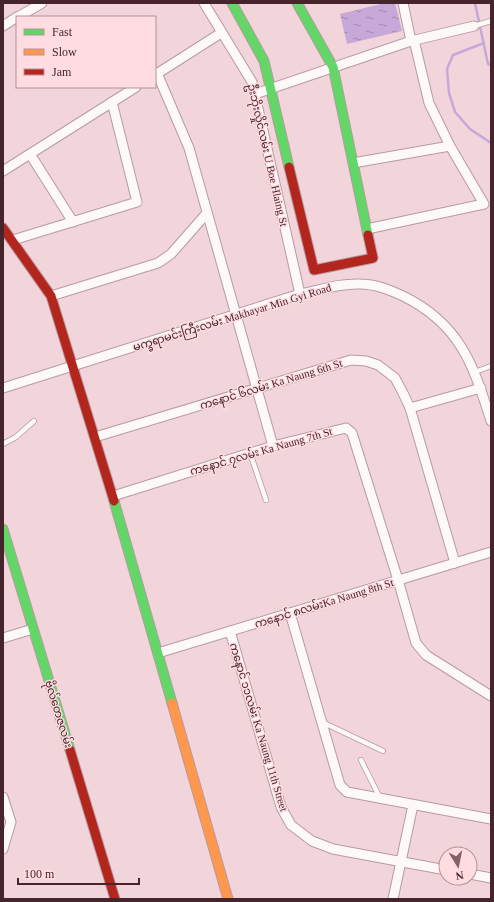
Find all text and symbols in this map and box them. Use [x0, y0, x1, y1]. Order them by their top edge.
legend [16, 16, 156, 88]
text: Fast [52, 25, 73, 39]
text: Slow [52, 45, 77, 59]
text: Jam [52, 65, 72, 79]
street label: ဦးဘိုးလှိုင်လမ်း U Boe Hlaing St [243, 82, 291, 228]
street label: မက္ခရာမင်းကြီးလမ်း Makhayar Min Gyi Road [131, 280, 334, 356]
street label: ကနောင် ၆လမ်း Ka Naung 6th St [198, 356, 345, 414]
street label: ကနောင် ၇လမ်း Ka Naung 7th St [188, 424, 334, 480]
street label: ကနောင် ၈လမ်းKa Naung 8th St [253, 575, 396, 633]
street label: ကနောင် ၁၁လမ်း Ka Naung 11th Street [225, 641, 291, 814]
street label: ဗိုလ်တေဇလမ်း [40, 678, 76, 750]
north arrow [438, 846, 478, 886]
scale bar [18, 860, 139, 886]
text: 100 m [24, 867, 55, 881]
text: N [455, 869, 465, 882]

